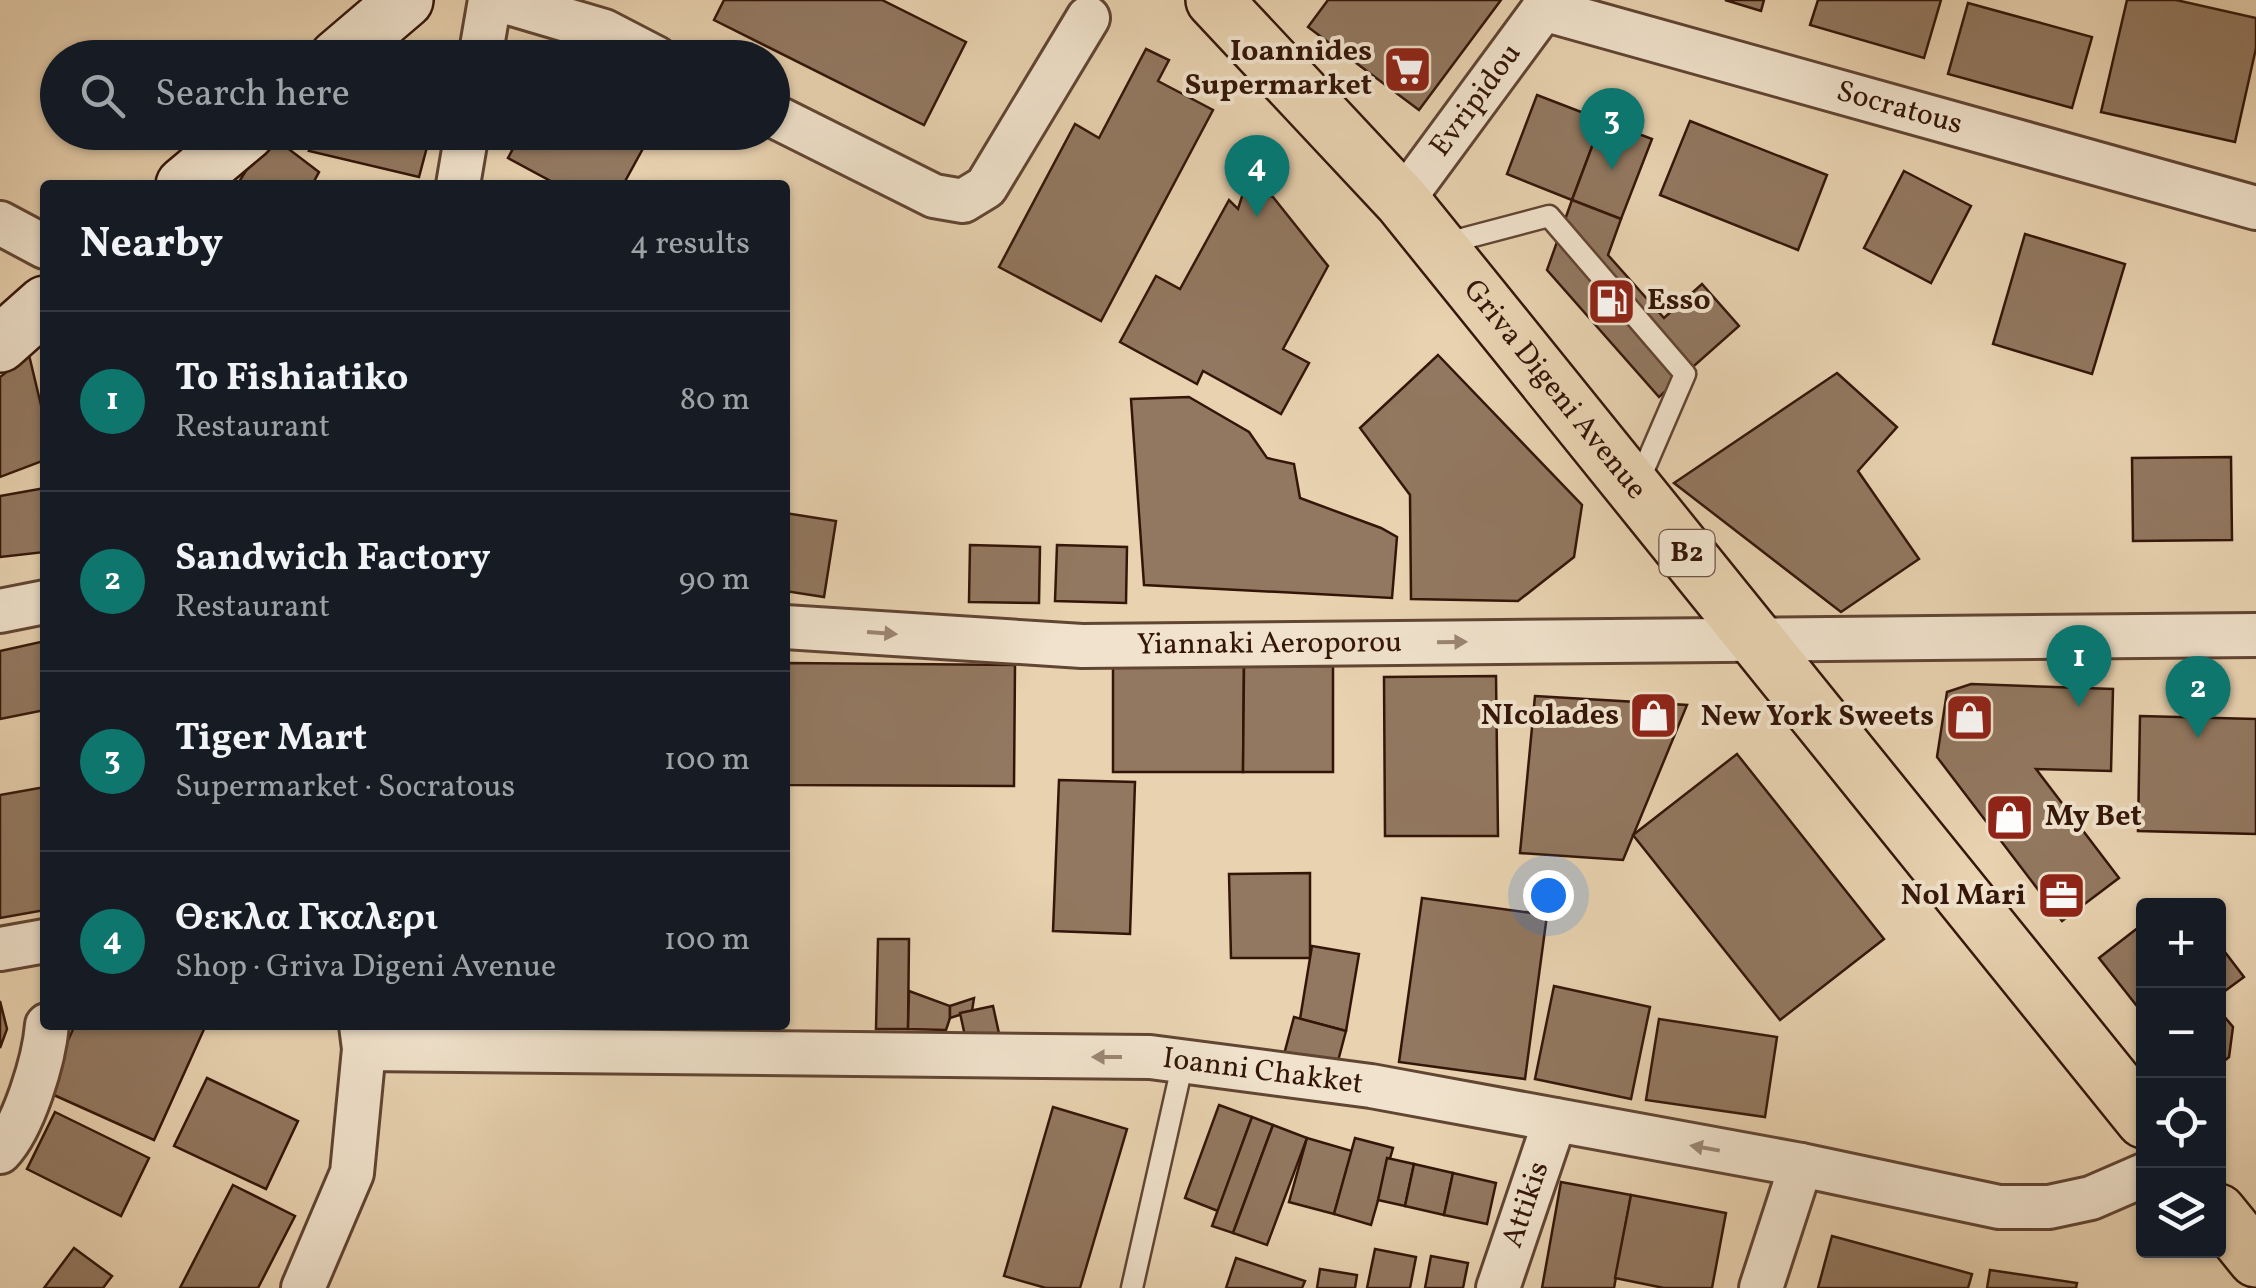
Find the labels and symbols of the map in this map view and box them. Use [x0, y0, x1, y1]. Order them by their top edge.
place label: Ioannides Supermarket [1184, 31, 1372, 107]
street label: Evripidou [1420, 35, 1532, 166]
supermarket icon: Ioannides Supermarket [1381, 43, 1433, 95]
street label: Socratous [1832, 71, 1967, 146]
pin: 3 [1580, 88, 1644, 170]
pin: 4 [1224, 134, 1290, 217]
street label: Griva Digeni Avenue [1453, 271, 1656, 509]
fuel station icon: Esso [1586, 275, 1638, 327]
place label: Esso [1647, 280, 1711, 322]
road number: B2 [1660, 530, 1714, 576]
street label: Yiannaki Aeroporou [1137, 622, 1402, 666]
pin: 1 [2046, 624, 2112, 707]
one-way arrow [867, 626, 899, 642]
one-way arrow [1436, 634, 1468, 650]
pin: 2 [2166, 656, 2230, 738]
shop icon: NIcolades [1628, 690, 1680, 742]
shop icon: New York Sweets [1943, 691, 1995, 743]
place label: NIcolades [1481, 695, 1619, 737]
place label: New York Sweets [1701, 696, 1934, 738]
shop icon: My Bet [1984, 791, 2036, 843]
place label: My Bet [2045, 796, 2142, 838]
your location [1523, 870, 1574, 921]
office icon: Nol Mari [2035, 870, 2087, 922]
place label: Nol Mari [1901, 875, 2026, 917]
street label: Ioanni Chakket [1160, 1038, 1366, 1106]
one-way arrow [1091, 1048, 1123, 1064]
one-way arrow [1689, 1139, 1720, 1155]
street label: Attikis [1492, 1156, 1560, 1253]

